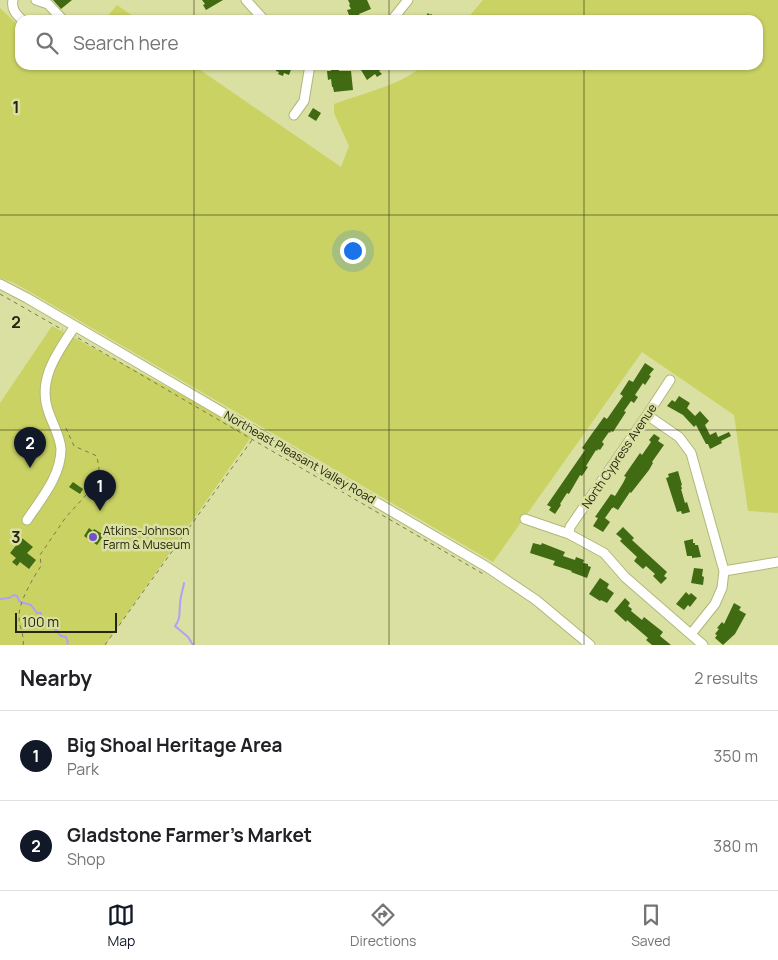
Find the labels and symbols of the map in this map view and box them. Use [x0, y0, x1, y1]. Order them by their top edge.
text: 1 [12, 96, 20, 118]
your location [340, 238, 366, 264]
text: 2 [11, 311, 21, 333]
street label: North Cypress Avenue [577, 400, 661, 512]
street label: Northeast Pleasant Valley Road [221, 406, 379, 508]
pin: 2 [14, 427, 46, 468]
pin: 1 [84, 470, 116, 511]
place label: Atkins-Johnson Farm & Museum [103, 522, 190, 553]
text: 3 [11, 526, 21, 548]
marker: Atkins-Johnson Farm & Museum [87, 531, 99, 543]
scale bar [15, 610, 118, 633]

